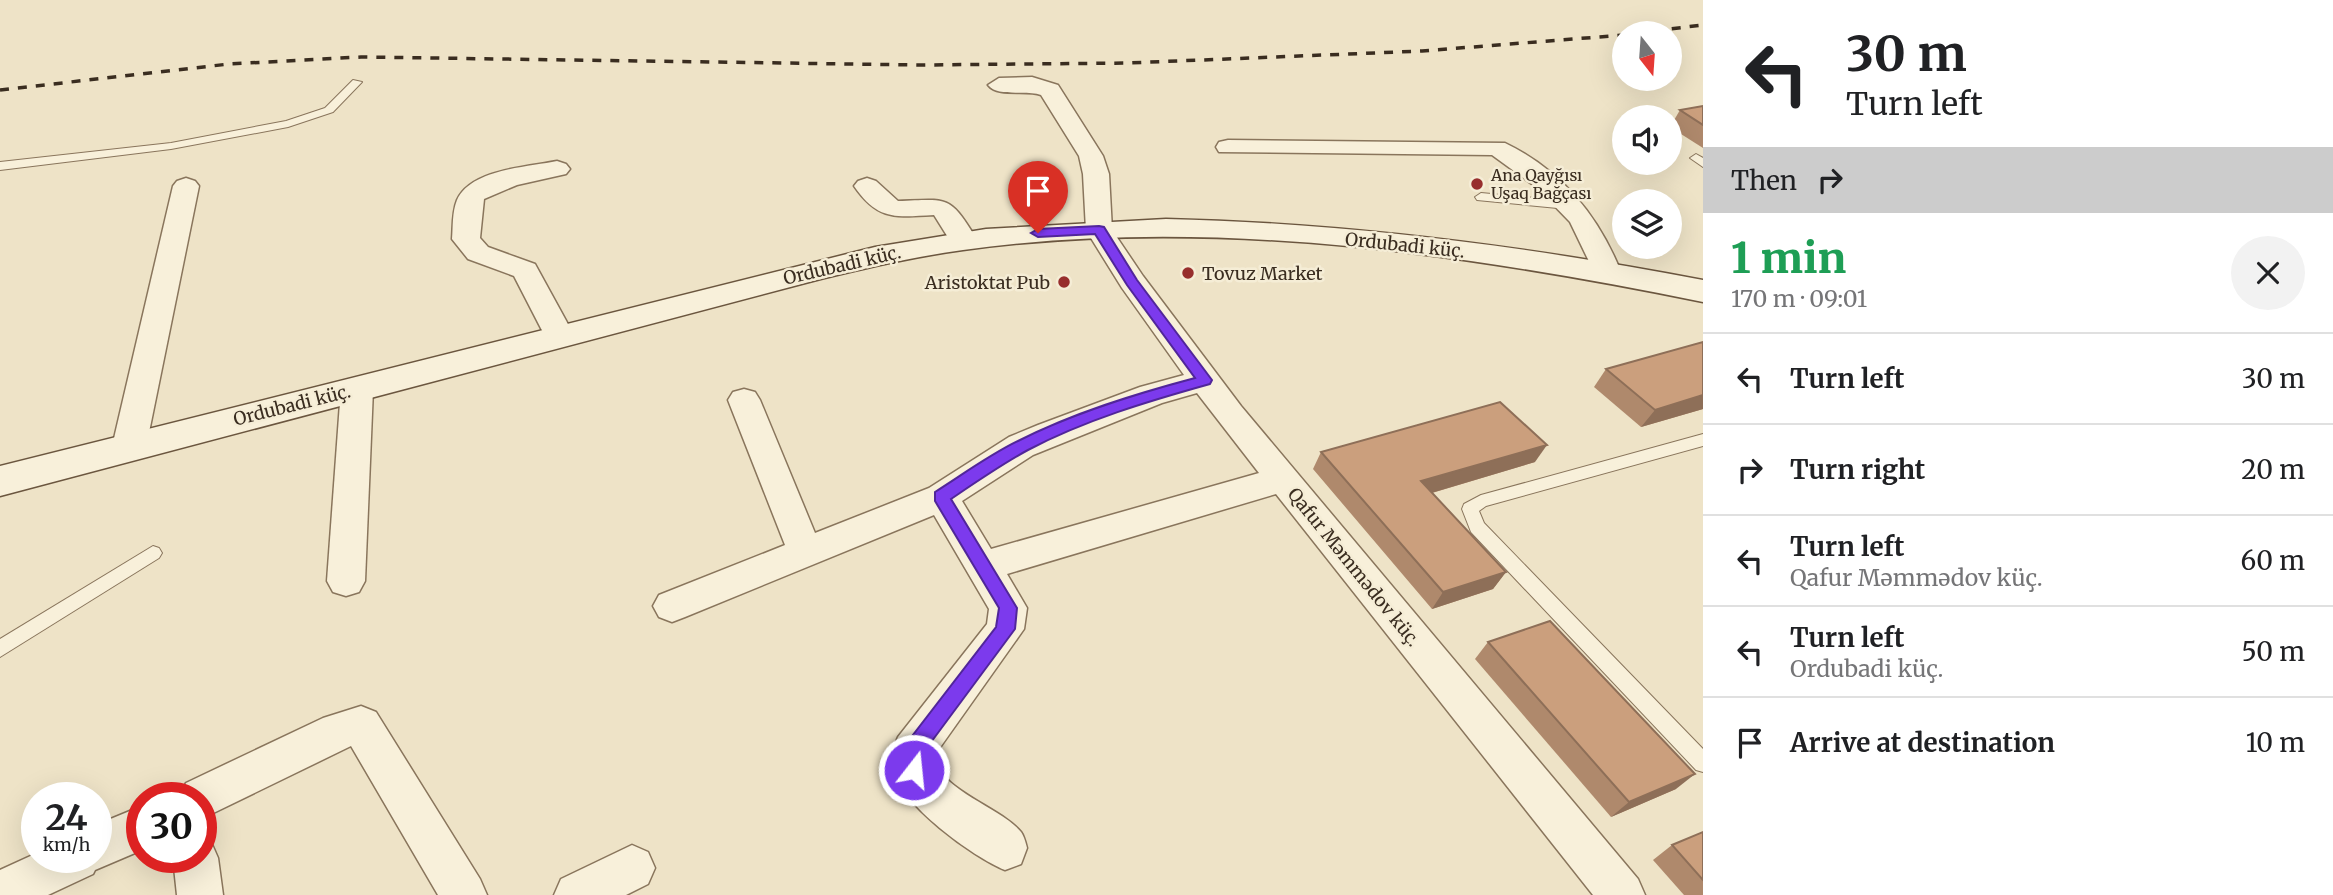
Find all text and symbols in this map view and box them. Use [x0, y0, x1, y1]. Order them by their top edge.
north arrow [1612, 21, 1682, 91]
map controls [1612, 21, 1682, 259]
text: 30 m [1846, 23, 1967, 84]
icon: left [1731, 28, 1822, 119]
text: Turn left [1846, 84, 1983, 124]
button: sound [1612, 105, 1682, 175]
pin [1008, 161, 1068, 233]
icon: right [1811, 161, 1849, 199]
text: Then [1731, 164, 1797, 197]
place label: Ana Qayğısı Uşaq Bağçası [1490, 165, 1591, 203]
icon: arrive [1019, 172, 1057, 210]
marker: Ana Qayğısı Uşaq Bağçası [1469, 176, 1485, 192]
button: layers [1612, 189, 1682, 259]
street label: Ordubadi küç. [1344, 227, 1466, 263]
text: 1 min [1731, 232, 1846, 284]
button: close [2231, 236, 2305, 310]
street label: Ordubadi küç. [781, 240, 903, 290]
place label: Tovuz Market [1202, 262, 1323, 285]
marker: Tovuz Market [1180, 265, 1196, 281]
place label: Aristoktat Pub [924, 271, 1050, 294]
marker: Aristoktat Pub [1056, 274, 1072, 290]
text: 170 m · 09:01 [1731, 284, 1867, 313]
icon: left [1731, 360, 1769, 398]
text: Turn left [1790, 362, 1904, 395]
text: 30 m [2242, 362, 2305, 395]
street label: Ordubadi küç. [231, 379, 353, 431]
icon: right [1731, 451, 1769, 489]
text: Turn right [1790, 453, 1925, 486]
text: 20 m [2241, 453, 2305, 486]
street label: Qafur Məmmədov küç. [1283, 483, 1425, 651]
text: Turn left [1790, 530, 1904, 563]
icon: left [1731, 542, 1769, 580]
text: 60 m [2241, 544, 2305, 577]
text: Qafur Məmmədov küç. [1790, 563, 2043, 592]
text: Turn left [1790, 621, 1904, 654]
icon: left [1731, 633, 1769, 671]
text: 50 m [2241, 635, 2305, 668]
text: Ordubadi küç. [1790, 654, 1943, 683]
icon: arrive [1731, 724, 1769, 762]
text: Arrive at destination [1790, 726, 2055, 759]
text: 10 m [2246, 726, 2305, 759]
position arrow [877, 733, 951, 807]
speed limit sign: 30 [126, 782, 217, 873]
text: 24 [45, 796, 88, 840]
text: km/h [43, 833, 90, 856]

